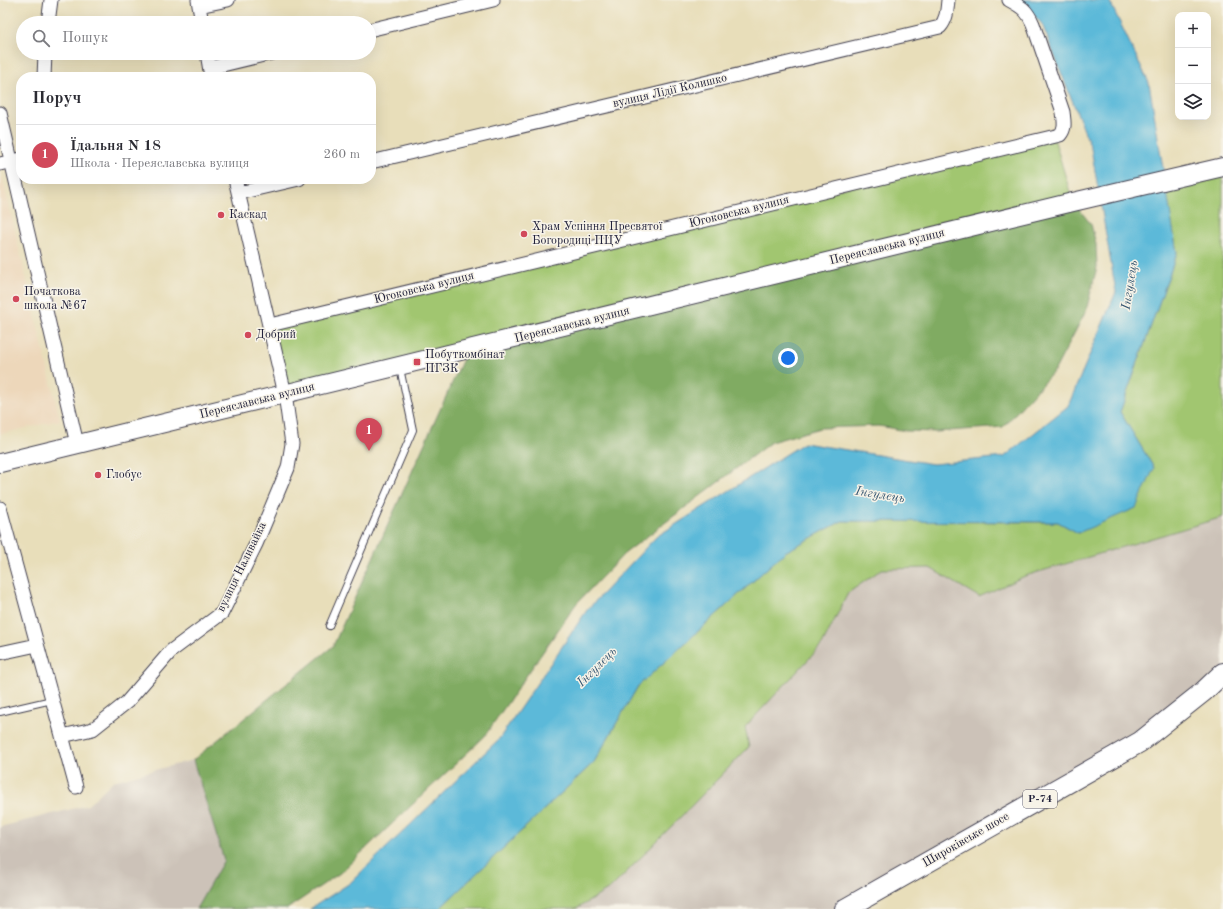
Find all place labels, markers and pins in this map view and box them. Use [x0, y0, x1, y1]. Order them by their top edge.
place label: Каскад [229, 209, 267, 221]
marker: Каскад [216, 210, 226, 220]
place label: Храм Успіння Пресвятої Богородиці ПЦУ [532, 220, 663, 247]
marker: Храм Успіння Пресвятої Богородиці ПЦУ [519, 229, 529, 239]
place label: Початкова школа №67 [24, 286, 87, 312]
marker: Початкова школа №67 [11, 294, 21, 304]
place label: Добрий [256, 329, 296, 341]
marker: Добрий [243, 330, 253, 340]
place label: Побуткомбінат ПГЗК [425, 348, 505, 375]
marker: Побуткомбінат ПГЗК [412, 357, 422, 367]
pin: 1 [356, 418, 382, 451]
place label: Глобус [106, 469, 142, 481]
marker: Глобус [93, 470, 103, 480]

